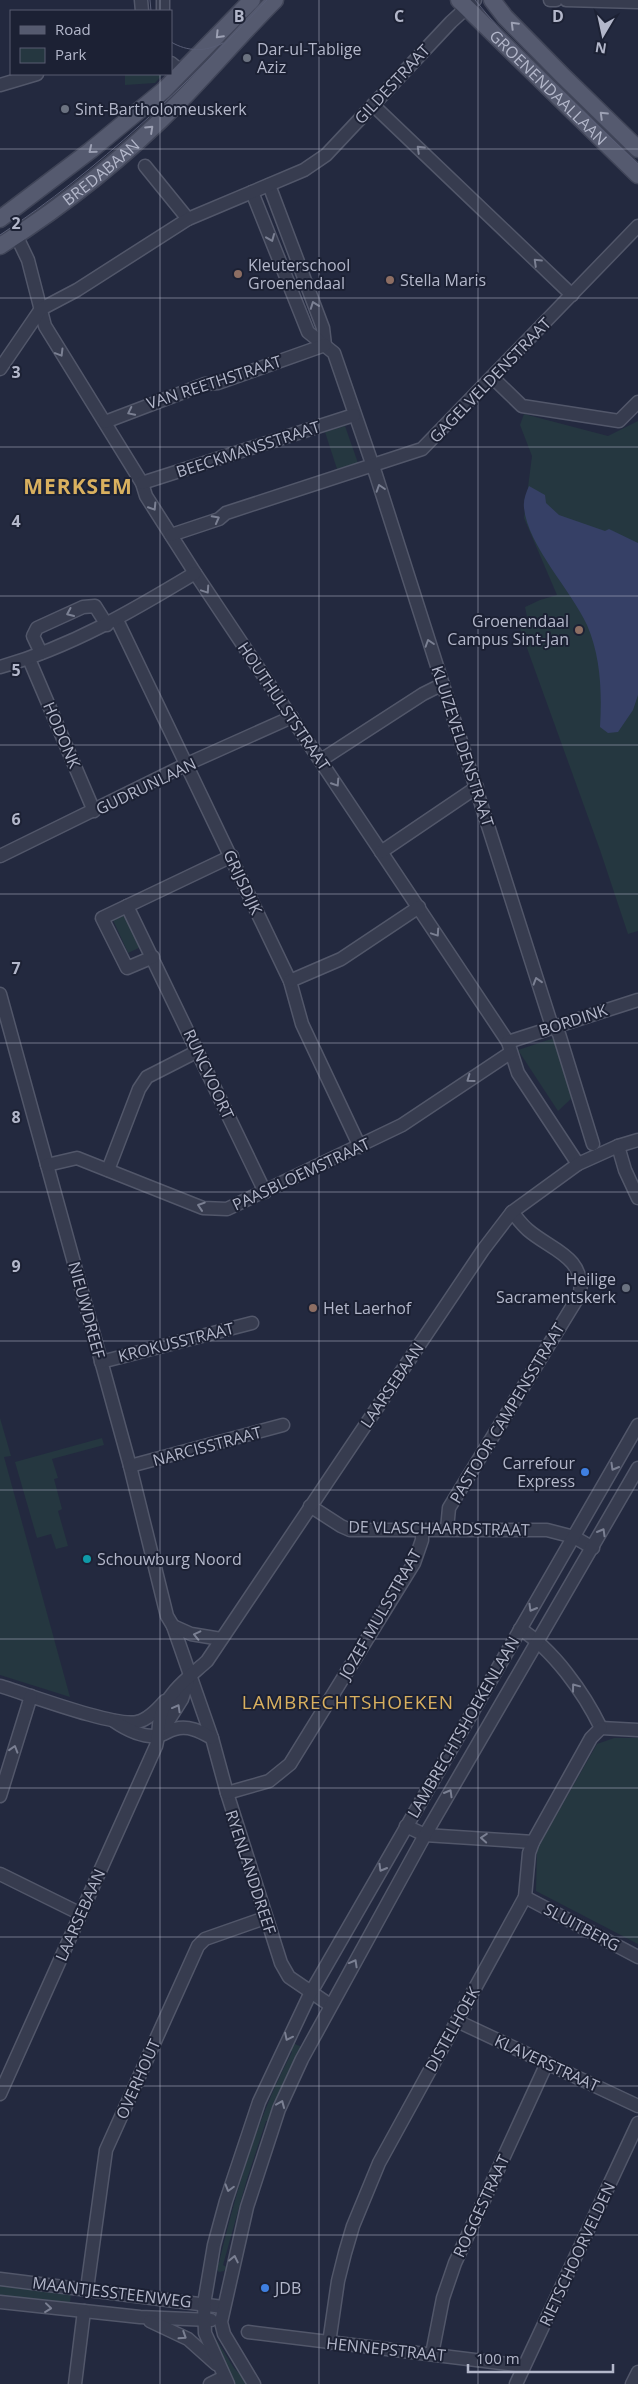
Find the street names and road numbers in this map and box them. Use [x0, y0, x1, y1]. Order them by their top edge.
street label: GROENENDAALLAAN [485, 27, 611, 149]
street label: GILDESTRAAT [349, 39, 435, 129]
street label: BREDABAAN [58, 134, 144, 210]
street label: GAGELVELDENSTRAAT [424, 312, 556, 448]
street label: VAN REETHSTRAAT [144, 350, 284, 414]
street label: BEECKMANSSTRAAT [173, 415, 323, 483]
street label: HOUTHULSTSTRAAT [233, 637, 335, 775]
street label: KLUIZEVELDENSTRAAT [427, 663, 500, 830]
street label: HODONK [38, 698, 86, 772]
street label: GUDRUNLAAN [92, 752, 200, 820]
street label: GRIJSDIJK [218, 846, 268, 918]
street label: BORDINK [536, 999, 610, 1041]
street label: RUNCVOORT [179, 1025, 239, 1123]
street label: PAASBLOEMSTRAAT [229, 1132, 374, 1216]
street label: NIEUWDREEF [64, 1259, 110, 1361]
street label: KROKUSSTRAAT [116, 1317, 237, 1367]
street label: PASTOOR CAMPENSSTRAAT [444, 1319, 570, 1507]
street label: LAARSEBAAN [355, 1338, 429, 1432]
street label: NARCISSTRAAT [150, 1421, 264, 1471]
street label: DE VLASCHAARDSTRAAT [348, 1515, 530, 1541]
street label: JOZEF MULSSTRAAT [333, 1545, 426, 1685]
street label: LAMBRECHTSHOEKENLAAN [402, 1632, 524, 1822]
street label: RYENLANDDREEF [221, 1807, 281, 1937]
street label: LAARSEBAAN [50, 1865, 110, 1965]
street label: SLUITBERG [540, 1898, 624, 1956]
street label: DISTELHOEK [420, 1982, 484, 2075]
street label: KLAVERSTRAAT [491, 2029, 603, 2097]
street label: OVERHOUT [111, 2035, 166, 2123]
street label: ROGGESTRAAT [448, 2151, 515, 2261]
street label: RIETSCHOORVELDEN [534, 2178, 620, 2330]
street label: MAANTJESSTEENWEG [31, 2271, 193, 2313]
street label: HENNEPSTRAAT [325, 2332, 447, 2366]

